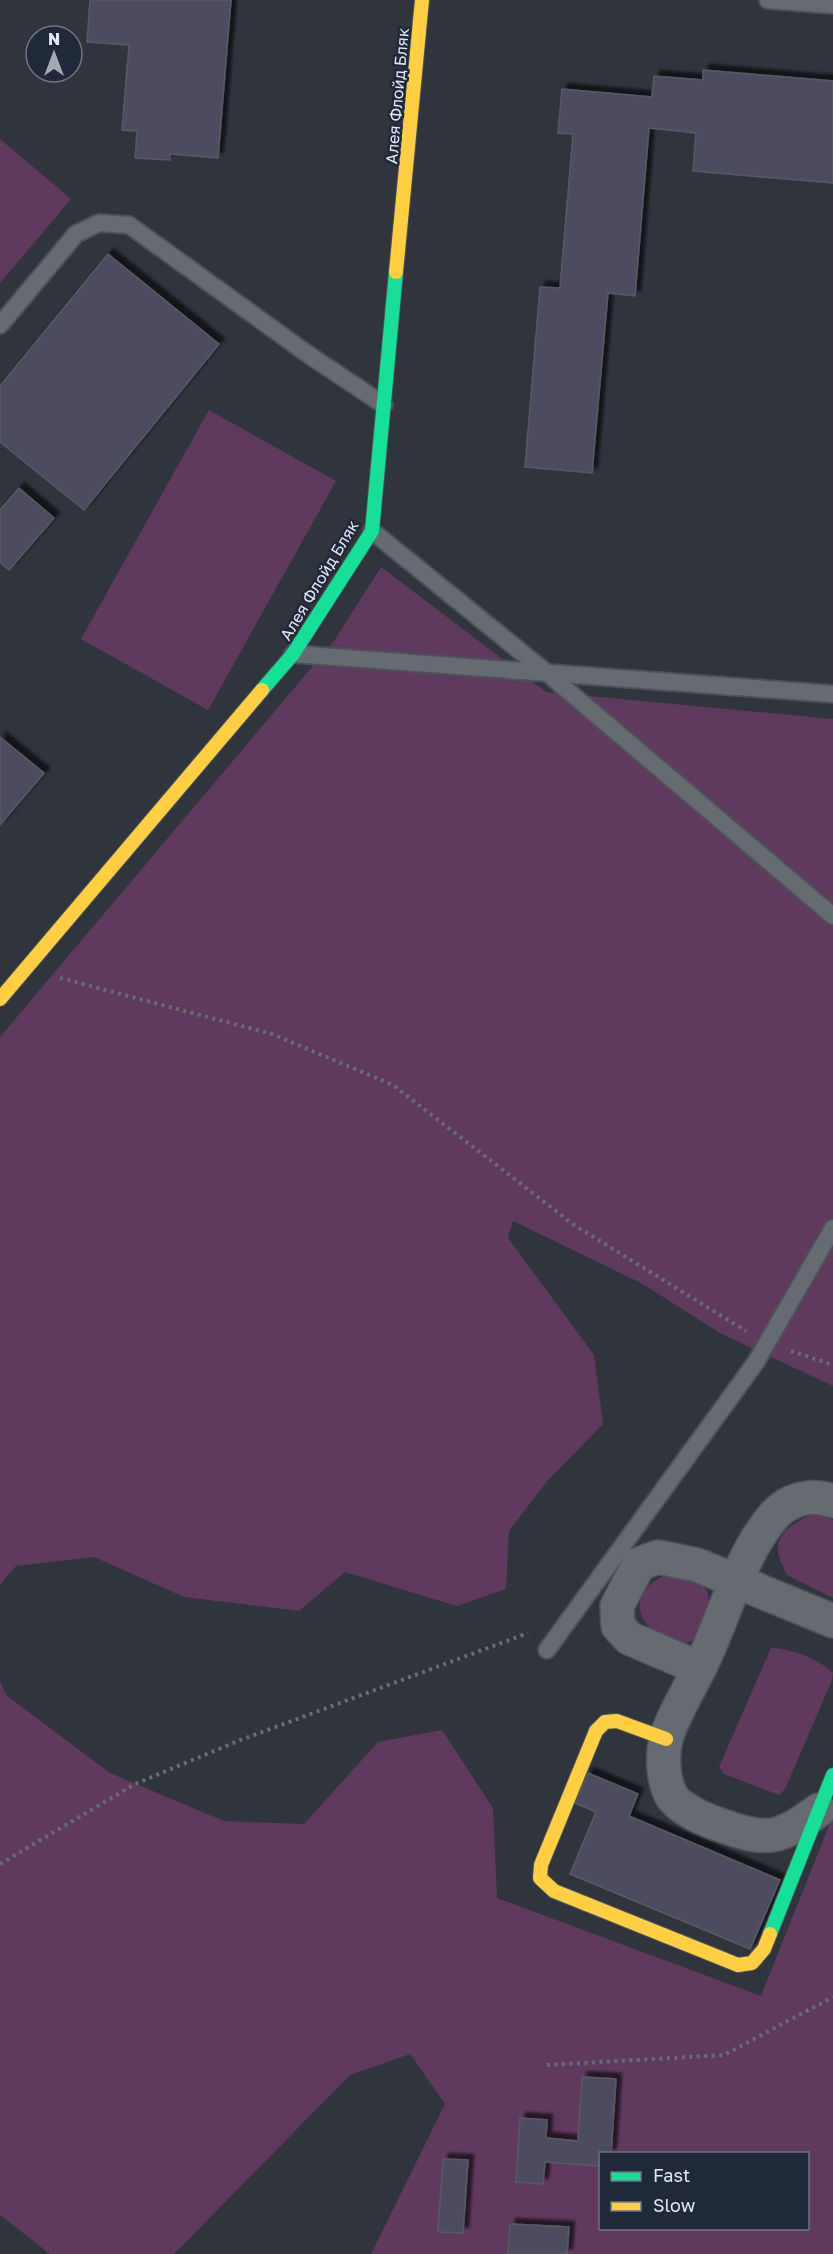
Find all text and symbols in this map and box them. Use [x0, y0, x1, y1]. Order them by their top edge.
north arrow [24, 24, 84, 84]
street label: Алея Флойд Бляк [381, 27, 413, 165]
text: N [48, 29, 60, 49]
street label: Алея Флойд Бляк [275, 516, 363, 644]
legend [599, 2152, 809, 2230]
text: Fast [653, 2164, 690, 2186]
text: Slow [653, 2194, 696, 2216]

